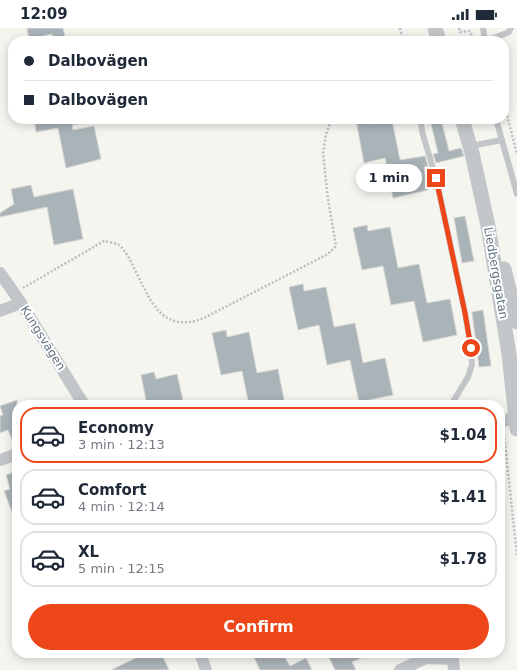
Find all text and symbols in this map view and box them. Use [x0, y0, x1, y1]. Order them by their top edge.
text: 12:09 [20, 5, 68, 23]
text: Dalbovägen [48, 52, 148, 70]
text: Dalbovägen [48, 91, 148, 109]
callout: 1 min [356, 164, 422, 192]
route end [427, 169, 445, 187]
text: 1 min [369, 170, 409, 185]
street label: Liedbergsgatan [481, 226, 511, 320]
street label: Kungsvägen [18, 303, 68, 373]
route start [462, 339, 480, 357]
icon: car [30, 417, 66, 453]
text: Economy [78, 419, 154, 437]
text: $1.04 [440, 426, 487, 444]
text: 3 min · 12:13 [78, 437, 165, 452]
icon: car [30, 479, 66, 515]
text: Comfort [78, 481, 146, 499]
text: $1.41 [440, 488, 487, 506]
text: 4 min · 12:14 [78, 499, 165, 514]
icon: car [30, 541, 66, 577]
text: XL [78, 543, 99, 561]
text: $1.78 [440, 550, 487, 568]
text: 5 min · 12:15 [78, 561, 165, 576]
button: Confirm [28, 604, 489, 650]

